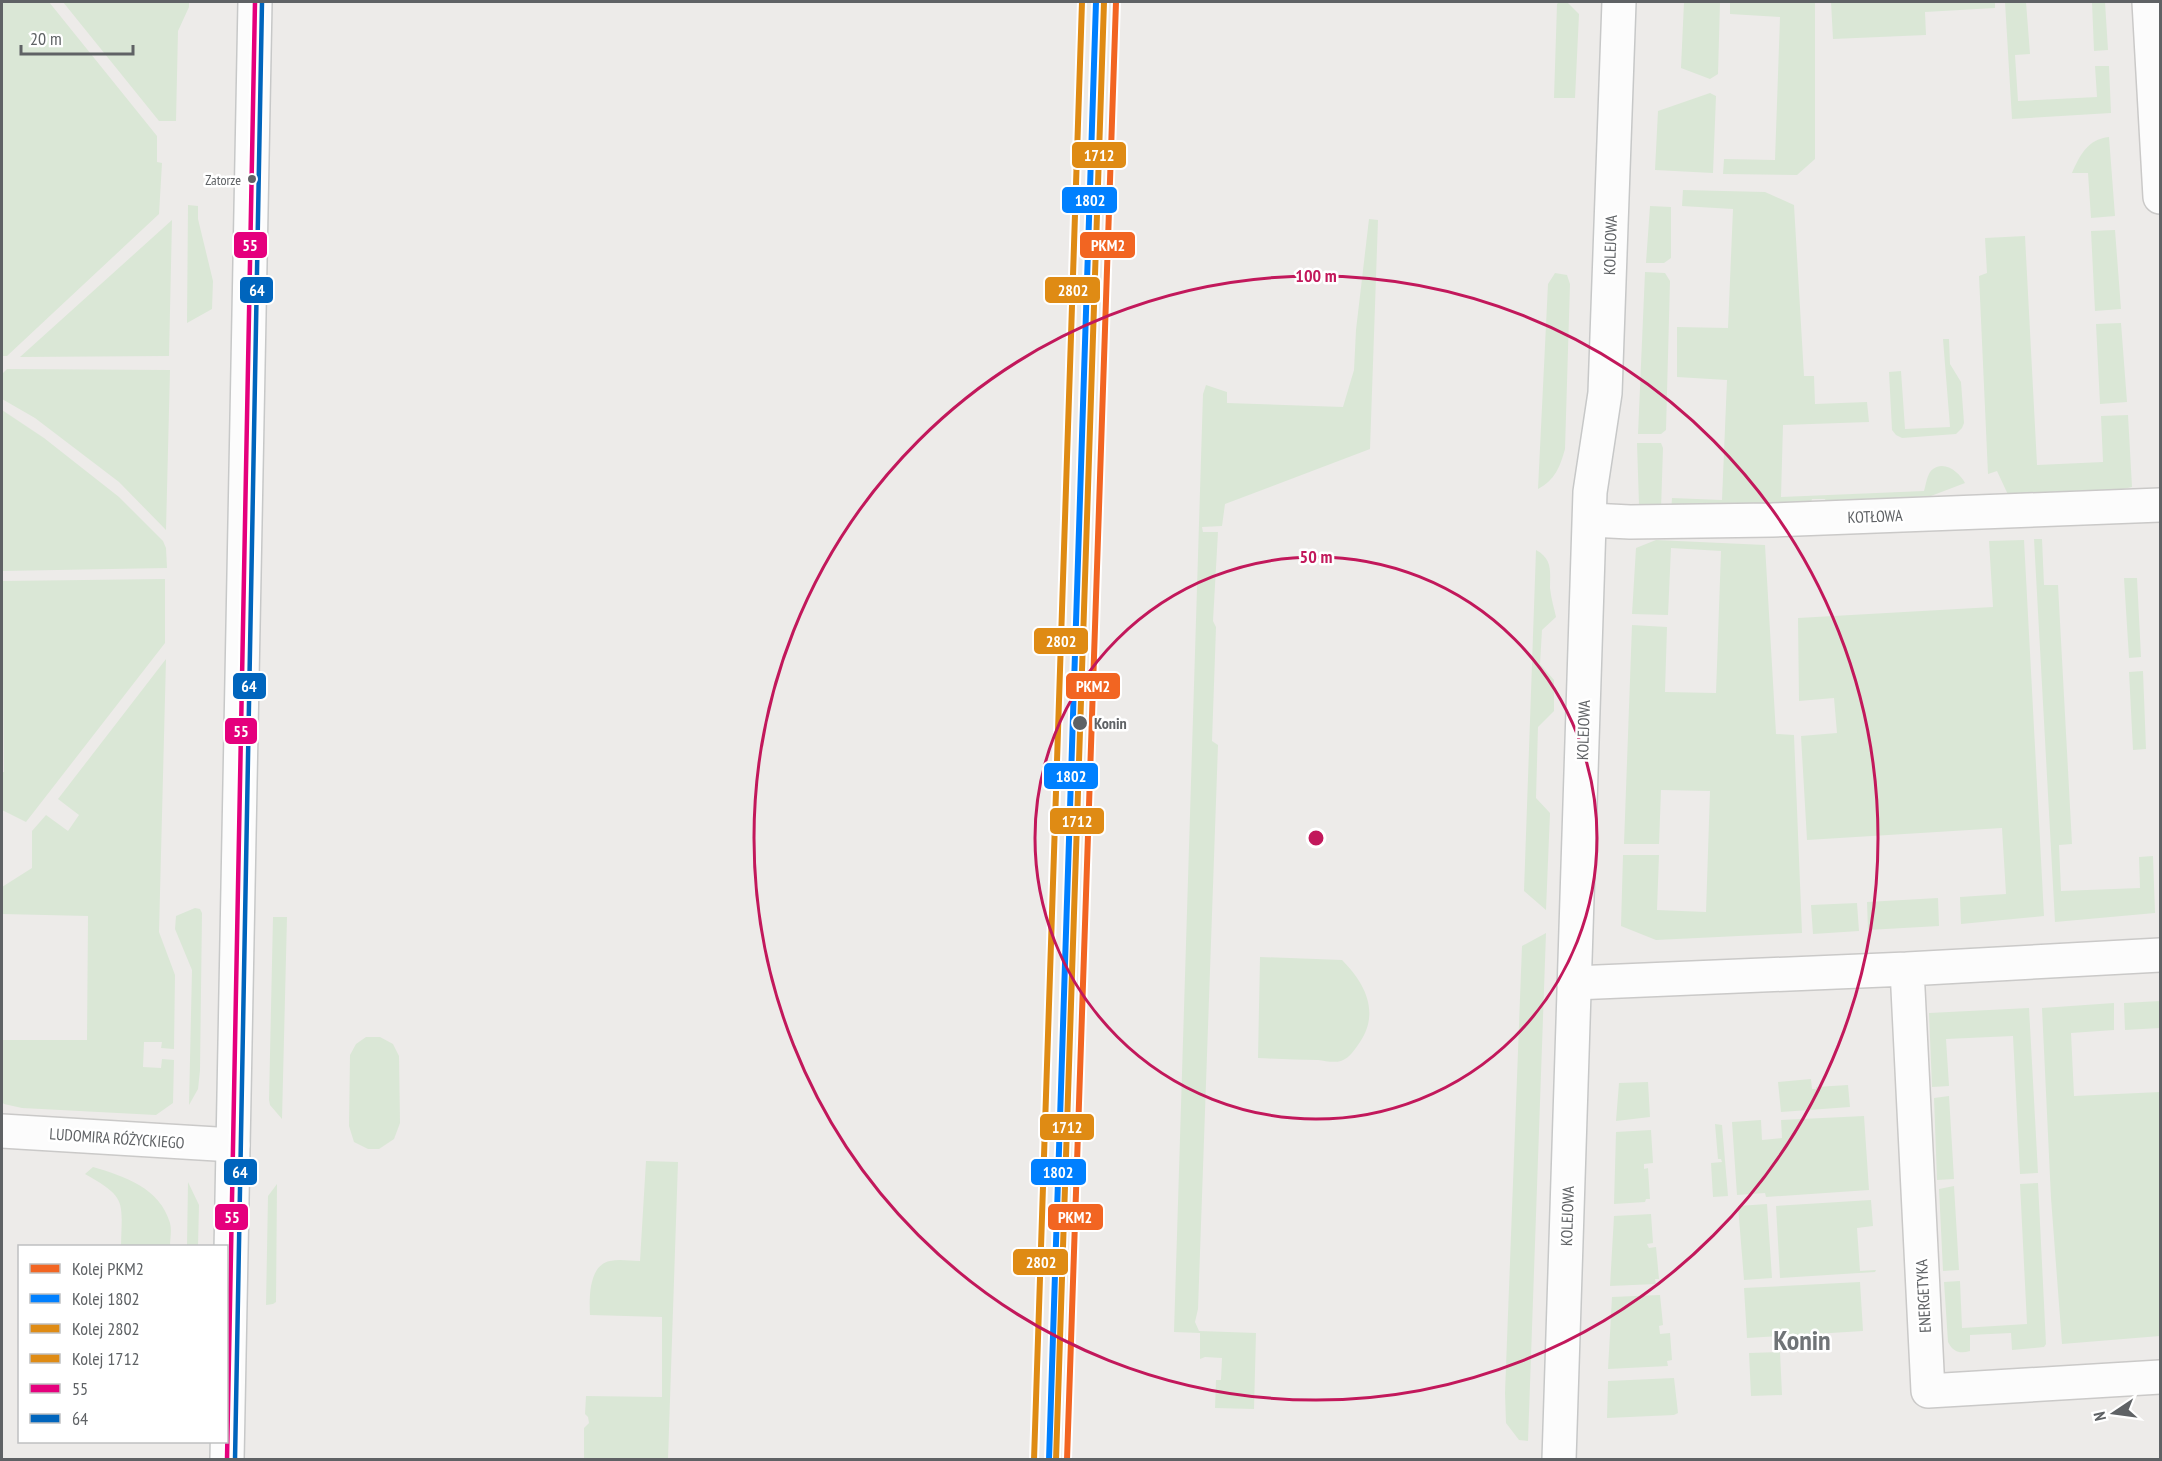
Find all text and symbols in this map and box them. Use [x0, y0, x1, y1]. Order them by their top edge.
scale bar [21, 18, 134, 56]
text: 20 m [30, 27, 62, 50]
line badge: 1712 [1071, 141, 1127, 169]
text: 1712 [1084, 145, 1114, 165]
place label: Zatorze [205, 171, 241, 189]
marker: Zatorze [246, 173, 258, 185]
line badge: 1802 [1061, 186, 1118, 214]
text: 1802 [1075, 190, 1105, 210]
street label: KOLEJOWA [1599, 214, 1621, 275]
line badge: 55 [233, 231, 268, 259]
line badge: PKM2 [1079, 231, 1136, 259]
text: 55 [242, 235, 258, 255]
text: PKM2 [1091, 235, 1125, 255]
text: 100 m [1295, 264, 1337, 287]
line badge: 64 [239, 276, 274, 304]
line badge: 2802 [1044, 276, 1101, 304]
text: 64 [249, 280, 265, 300]
text: 2802 [1058, 280, 1088, 300]
street label: KOTŁOWA [1847, 505, 1903, 527]
text: 50 m [1300, 545, 1332, 568]
line badge: 2802 [1033, 627, 1089, 655]
text: 2802 [1046, 631, 1076, 651]
line badge: 64 [232, 672, 267, 700]
line badge: PKM2 [1065, 672, 1121, 700]
text: 64 [241, 676, 257, 696]
text: PKM2 [1076, 676, 1110, 696]
street label: KOLEJOWA [1572, 699, 1594, 760]
place label: Konin [1094, 713, 1127, 733]
marker: Konin [1071, 714, 1089, 732]
line badge: 55 [224, 717, 258, 745]
text: 55 [233, 721, 249, 741]
line badge: 1802 [1043, 762, 1099, 790]
text: 1802 [1056, 766, 1086, 786]
line badge: 1712 [1049, 807, 1105, 835]
text: 1712 [1062, 811, 1092, 831]
centre of rings [1306, 828, 1326, 848]
line badge: 1712 [1039, 1113, 1095, 1141]
text: 1712 [1052, 1117, 1082, 1137]
street label: LUDOMIRA RÓŻYCKIEGO [49, 1123, 185, 1153]
line badge: 64 [223, 1158, 258, 1186]
line badge: 1802 [1030, 1158, 1087, 1186]
text: 64 [232, 1162, 248, 1182]
text: 1802 [1043, 1162, 1073, 1182]
street label: KOLEJOWA [1556, 1185, 1578, 1246]
line badge: 55 [214, 1203, 249, 1231]
line badge: PKM2 [1047, 1203, 1104, 1231]
text: 55 [224, 1207, 240, 1227]
text: PKM2 [1058, 1207, 1092, 1227]
legend [18, 1245, 228, 1443]
line badge: 2802 [1012, 1248, 1069, 1276]
text: 2802 [1026, 1252, 1056, 1272]
text: Kolej PKM2 [72, 1257, 144, 1280]
street label: ENERGETYKA [1911, 1258, 1935, 1333]
text: Kolej 1802 [72, 1287, 140, 1310]
text: Kolej 2802 [72, 1317, 140, 1340]
district label: Konin [1773, 1321, 1831, 1358]
text: Kolej 1712 [72, 1347, 140, 1370]
text: 55 [72, 1377, 88, 1400]
north arrow [2084, 1383, 2144, 1443]
text: 64 [72, 1407, 88, 1430]
text: N [2089, 1410, 2110, 1423]

